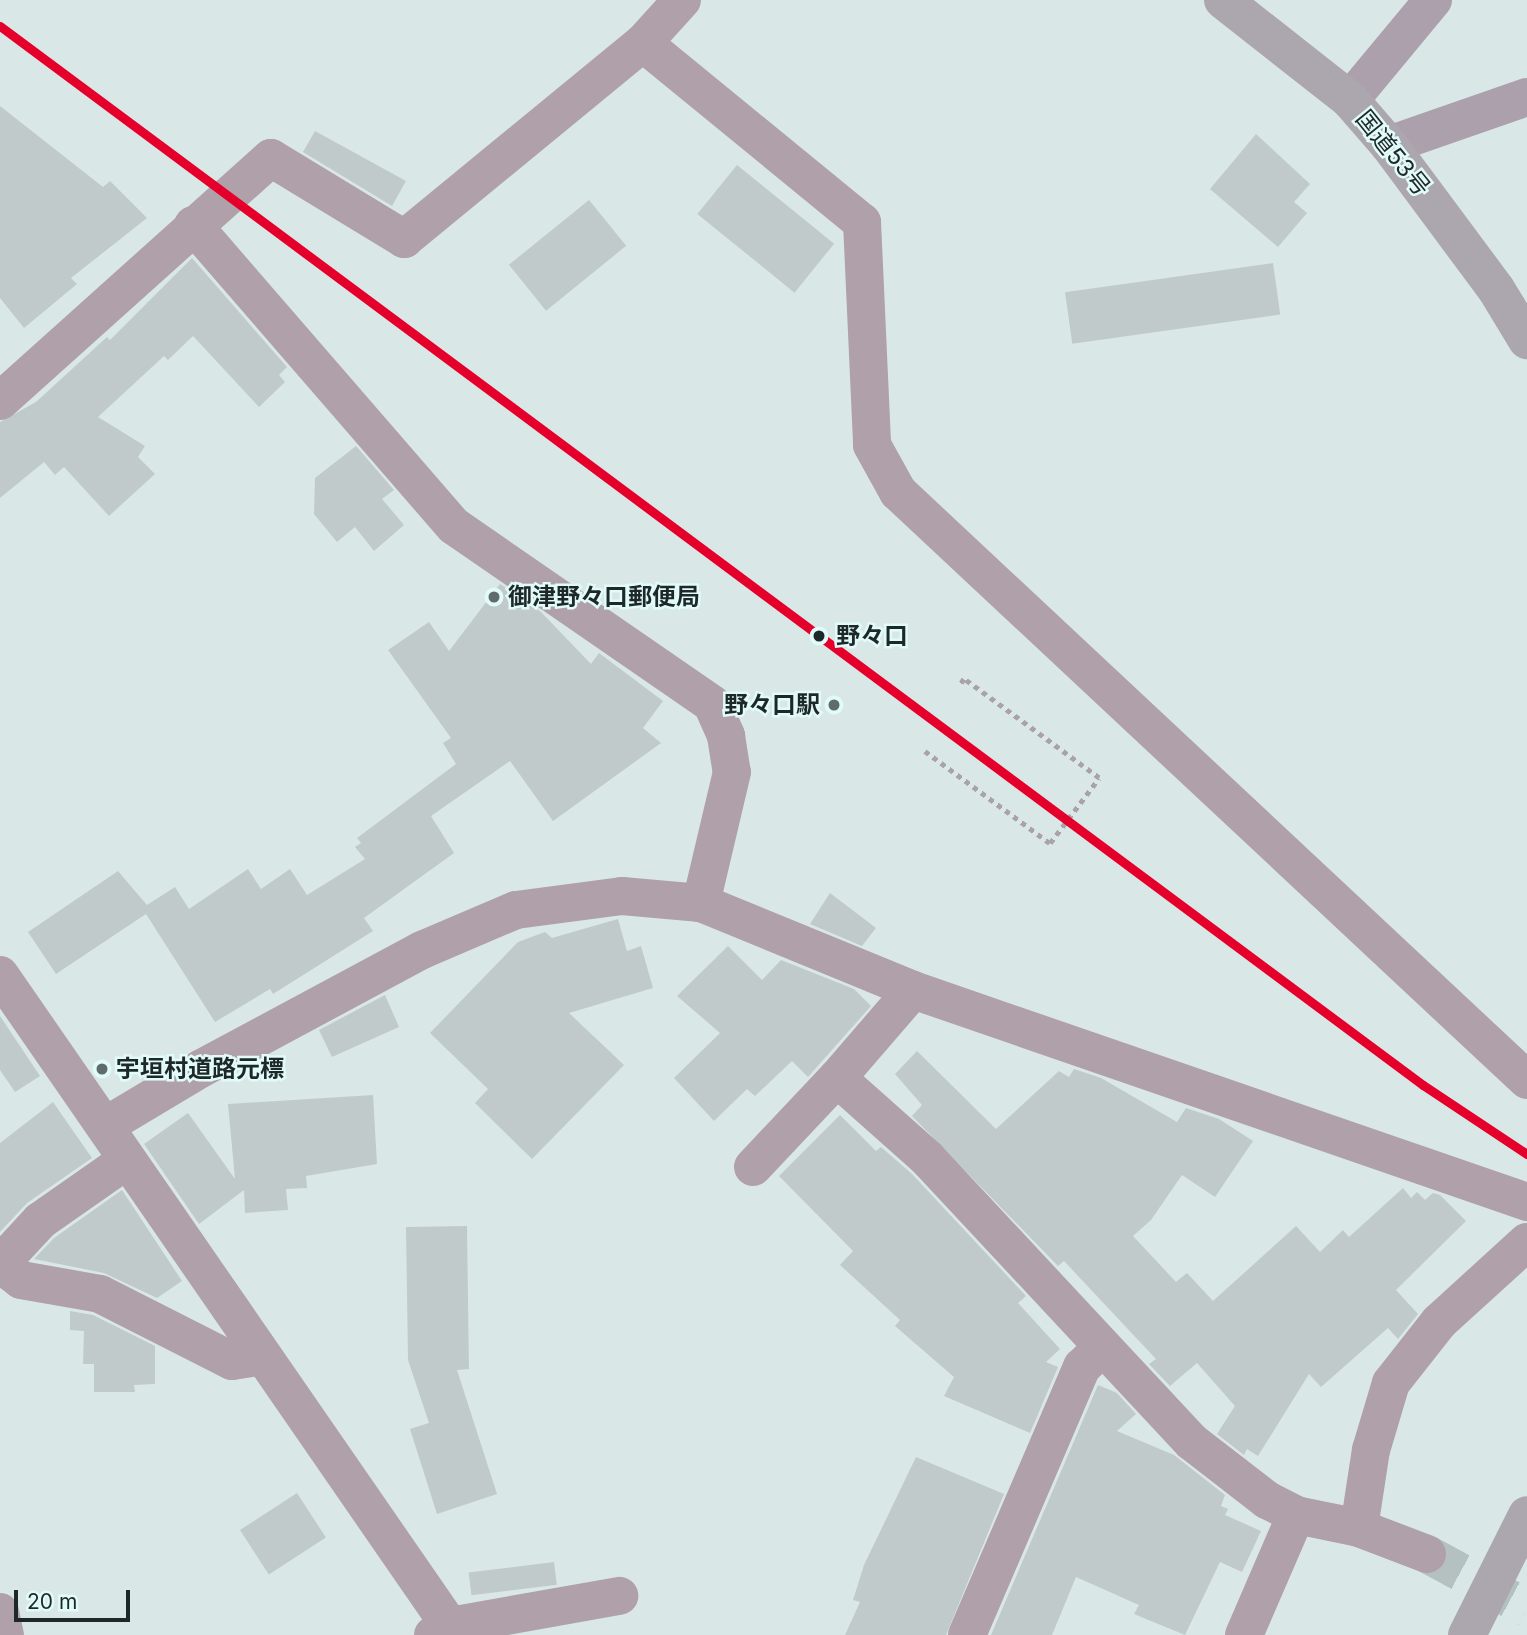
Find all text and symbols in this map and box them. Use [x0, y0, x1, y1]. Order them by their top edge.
street label: 国道53号 [1350, 105, 1436, 201]
place label: 御津野々口郵便局 [508, 583, 700, 611]
marker: 御津野々口郵便局 [486, 589, 502, 605]
place label: 野々口 [836, 622, 908, 650]
marker: 野々口 [808, 625, 830, 647]
place label: 野々口駅 [724, 691, 820, 719]
marker: 野々口駅 [826, 697, 842, 713]
place label: 宇垣村道路元標 [116, 1055, 284, 1083]
marker: 宇垣村道路元標 [94, 1061, 110, 1077]
scale bar [18, 1576, 133, 1620]
text: 20 m [27, 1589, 77, 1614]

